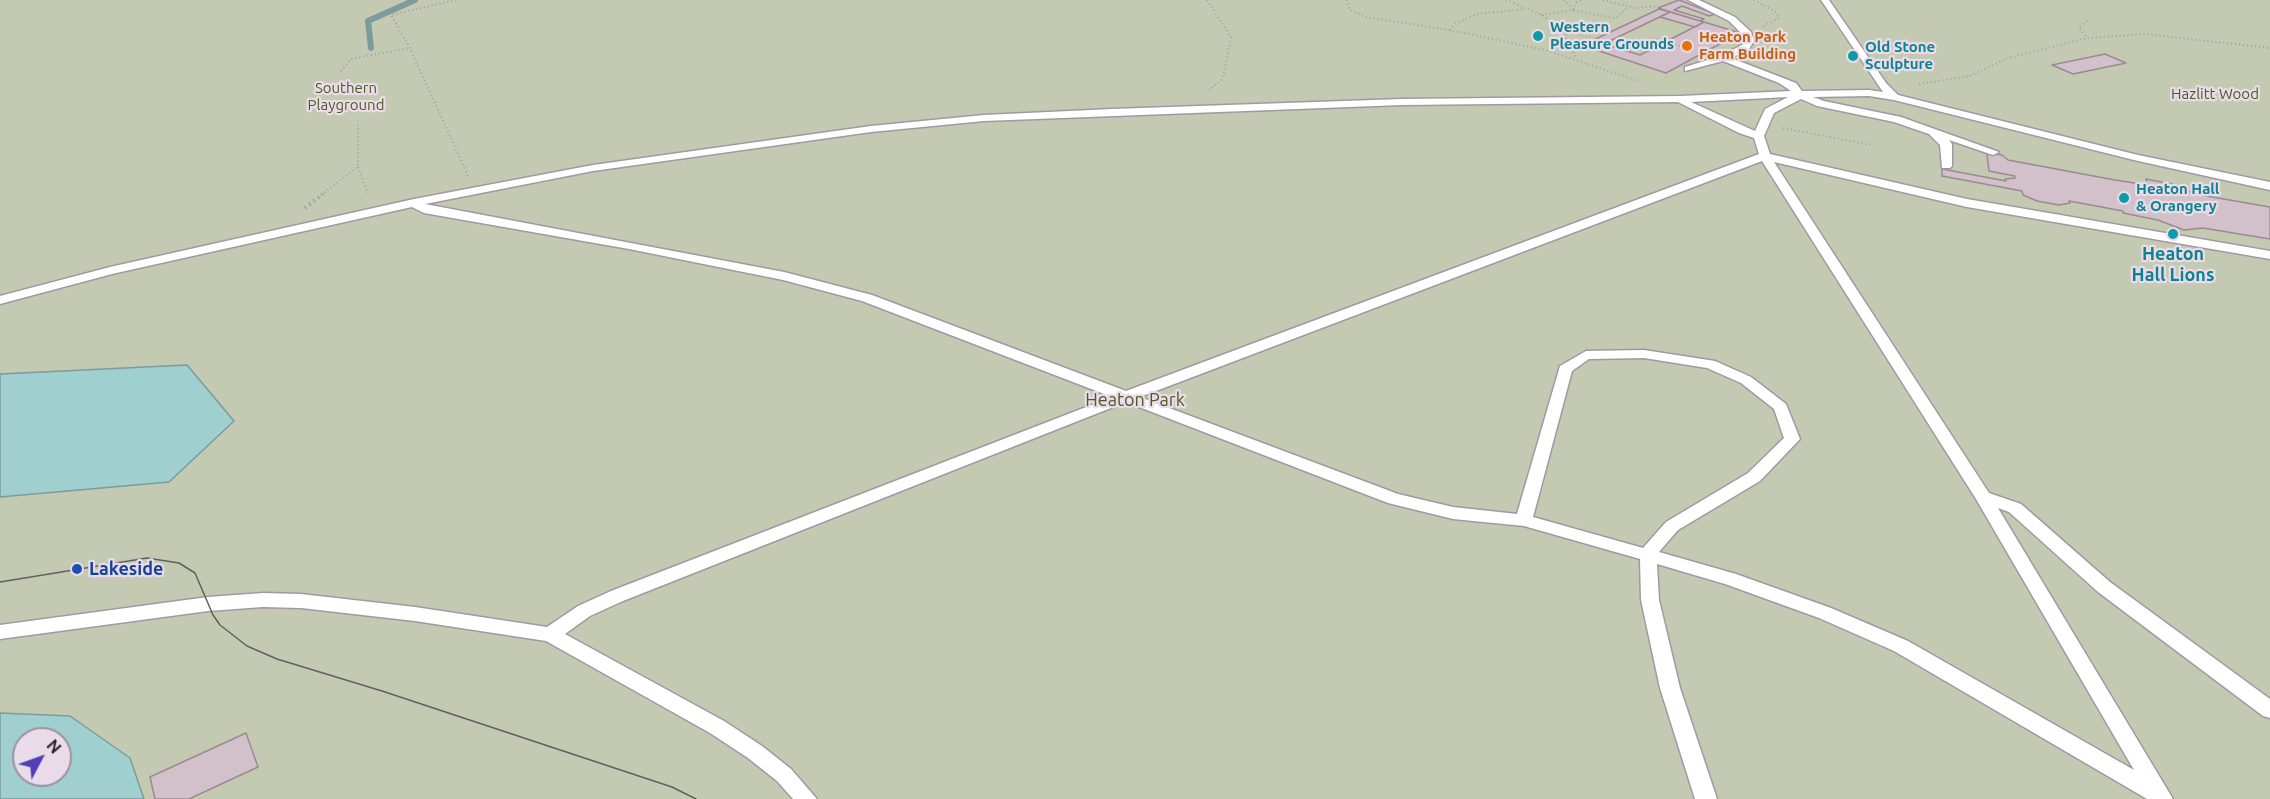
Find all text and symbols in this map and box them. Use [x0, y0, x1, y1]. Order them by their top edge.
place label: Western Pleasure Grounds [1550, 18, 1674, 53]
place label: Heaton Park Farm Building [1699, 28, 1796, 63]
marker: Western Pleasure Grounds [1531, 29, 1545, 43]
place label: Old Stone Sculpture [1865, 38, 1935, 73]
marker: Heaton Park Farm Building [1680, 39, 1694, 53]
marker: Old Stone Sculpture [1846, 49, 1860, 63]
park label: Southern Playground [308, 79, 384, 114]
park label: Hazlitt Wood [2171, 85, 2259, 103]
place label: Heaton Hall & Orangery [2136, 180, 2219, 215]
marker: Heaton Hall & Orangery [2117, 191, 2131, 205]
marker: Heaton Hall Lions [2166, 227, 2180, 241]
place label: Heaton Hall Lions [2132, 243, 2214, 286]
park label: Heaton Park [1085, 389, 1185, 411]
place label: Lakeside [89, 558, 163, 580]
marker: Lakeside [70, 562, 84, 576]
north arrow [12, 727, 72, 787]
text: N [43, 736, 65, 757]

